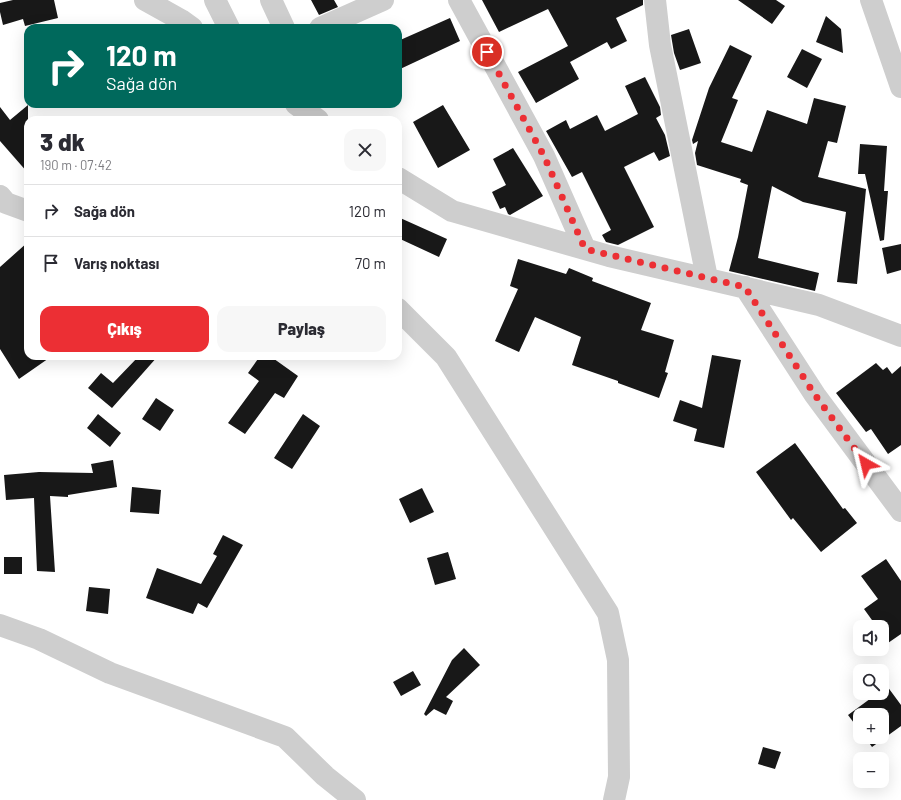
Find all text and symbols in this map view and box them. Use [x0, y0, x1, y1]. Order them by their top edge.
pin [470, 35, 504, 69]
text: 120 m [106, 38, 177, 72]
icon: right [40, 40, 92, 92]
icon: arrive [476, 41, 498, 63]
text: Sağa dön [106, 72, 177, 94]
text: 3 dk [40, 127, 85, 156]
button: close [344, 129, 386, 171]
text: 190 m · 07:42 [40, 157, 112, 173]
icon: right [40, 200, 62, 222]
text: Sağa dön [74, 202, 135, 220]
text: 120 m [349, 202, 386, 220]
icon: arrive [40, 252, 62, 274]
text: Varış noktası [74, 254, 159, 272]
text: 70 m [355, 254, 386, 272]
button: Çıkış [40, 306, 209, 352]
button: Paylaş [217, 306, 386, 352]
position arrow [845, 443, 887, 485]
map controls [853, 620, 889, 788]
button: sound [853, 620, 889, 656]
button: search [853, 664, 889, 700]
button: + [853, 708, 889, 744]
button: − [853, 752, 889, 788]

